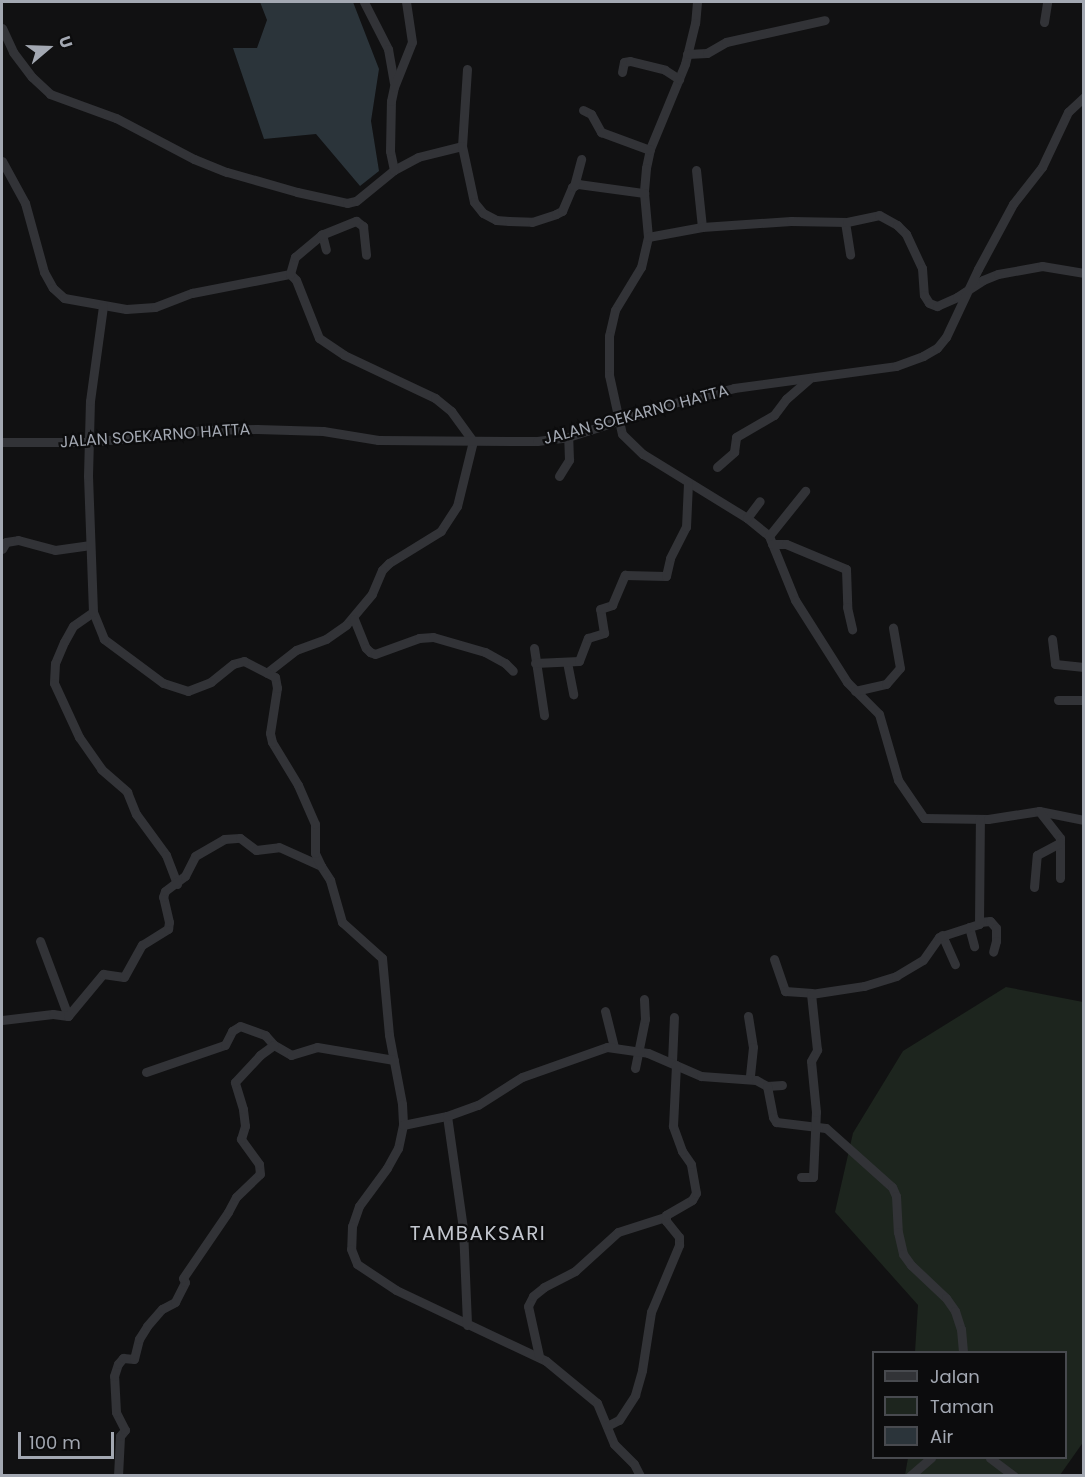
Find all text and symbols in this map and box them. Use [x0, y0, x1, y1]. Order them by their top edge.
north arrow [18, 18, 78, 78]
text: U [53, 33, 78, 51]
street label: JALAN SOEKARNO HATTA [541, 381, 731, 449]
street label: JALAN SOEKARNO HATTA [59, 420, 251, 452]
district label: TAMBAKSARI [410, 1221, 546, 1245]
legend [872, 1351, 1067, 1459]
text: Jalan [930, 1364, 980, 1389]
text: Taman [930, 1394, 994, 1419]
scale bar [21, 1420, 117, 1458]
text: Air [930, 1424, 953, 1449]
text: 100 m [29, 1430, 81, 1455]

